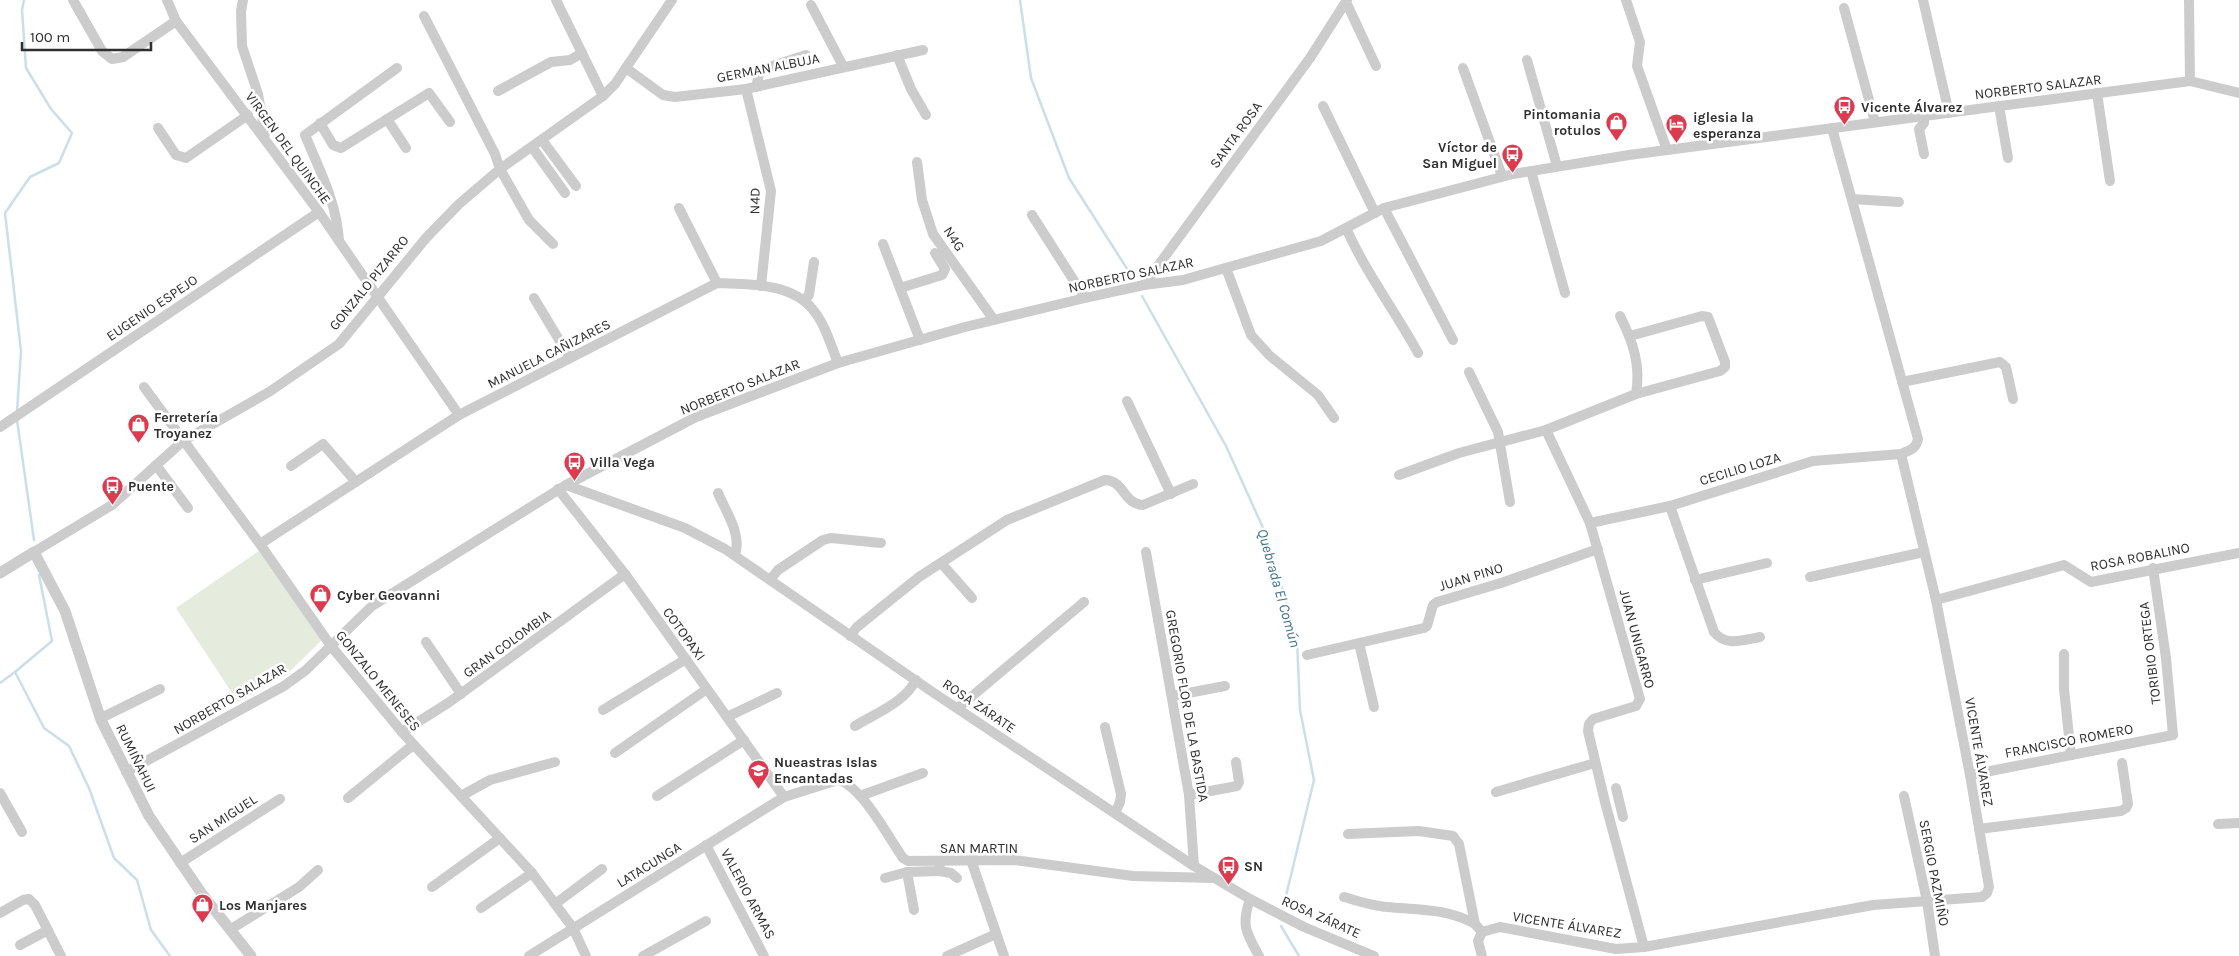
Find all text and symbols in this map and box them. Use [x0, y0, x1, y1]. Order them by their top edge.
scale bar [22, 20, 151, 52]
text: 100 m [30, 28, 70, 46]
street label: GERMAN ALBUJA [715, 50, 821, 86]
street label: NORBERTO SALAZAR [1974, 71, 2102, 103]
street label: VIRGEN DEL QUINCHE [242, 89, 334, 207]
bus stop icon: Vicente Álvarez [1833, 95, 1857, 126]
street label: SANTA ROSA [1206, 98, 1266, 172]
place label: Vicente Álvarez [1861, 98, 1962, 116]
place label: Pintomania rotulos [1523, 106, 1601, 139]
place label: iglesia la esperanza [1693, 109, 1761, 142]
shop icon: Pintomania rotulos [1605, 110, 1629, 141]
hotel icon: iglesia la esperanza [1665, 113, 1689, 144]
place label: Víctor de San Miguel [1422, 139, 1497, 172]
bus stop icon: Víctor de San Miguel [1501, 143, 1525, 174]
street label: N4D [746, 188, 764, 214]
street label: N4G [940, 223, 968, 255]
street label: GONZALO PIZARRO [326, 232, 412, 334]
street label: NORBERTO SALAZAR [1067, 253, 1195, 297]
street label: EUGENIO ESPEJO [103, 271, 201, 345]
street label: MANUELA CAÑIZARES [485, 316, 613, 392]
street label: NORBERTO SALAZAR [678, 355, 802, 419]
place label: Ferretería Troyanez [154, 409, 218, 442]
shop icon: Ferretería Troyanez [126, 413, 150, 444]
street label: CECILIO LOZA [1697, 449, 1783, 489]
bus stop icon: Villa Vega [562, 450, 586, 481]
place label: Villa Vega [590, 454, 655, 471]
bus stop icon: Puente [100, 474, 124, 505]
place label: Puente [128, 478, 174, 495]
water label: Quebrada El Común [1253, 527, 1305, 649]
street label: ROSA ROBALINO [2089, 539, 2191, 575]
street label: JUAN PINO [1437, 559, 1505, 595]
shop icon: Cyber Geovanni [309, 583, 333, 614]
place label: Cyber Geovanni [337, 587, 440, 604]
street label: JUAN UNIGARRO [1616, 588, 1658, 690]
street label: TORIBIO ORTEGA [2135, 601, 2165, 705]
street label: COTOPAXI [659, 604, 709, 664]
street label: GRAN COLOMBIA [460, 606, 554, 682]
street label: GREGORIO FLOR DE LA BASTIDA [1162, 609, 1212, 803]
street label: GONZALO MENESES [332, 627, 424, 735]
street label: NORBERTO SALAZAR [170, 660, 290, 738]
street label: ROSA ZÁRATE [939, 674, 1019, 737]
street label: VICENTE ÁLVAREZ [1961, 696, 1998, 808]
street label: FRANCISCO ROMERO [2003, 720, 2135, 762]
street label: RUMIÑAHUI [112, 721, 160, 795]
place label: Nueastras Islas Encantadas [774, 754, 877, 787]
school or university icon: Nueastras Islas Encantadas [746, 758, 770, 789]
street label: SAN MIGUEL [186, 790, 261, 847]
street label: SERGIO PAZMIÑO [1915, 818, 1953, 928]
street label: LATACUNGA [614, 838, 684, 892]
street label: SAN MARTIN [940, 840, 1018, 857]
street label: VALERIO ARMAS [717, 846, 779, 942]
bus stop icon: SN [1216, 854, 1240, 885]
place label: SN [1244, 858, 1263, 875]
street label: ROSA ZÁRATE [1279, 891, 1364, 942]
shop icon: Los Manjares [191, 893, 215, 924]
place label: Los Manjares [219, 897, 307, 914]
street label: VICENTE ÁLVAREZ [1511, 907, 1623, 942]

